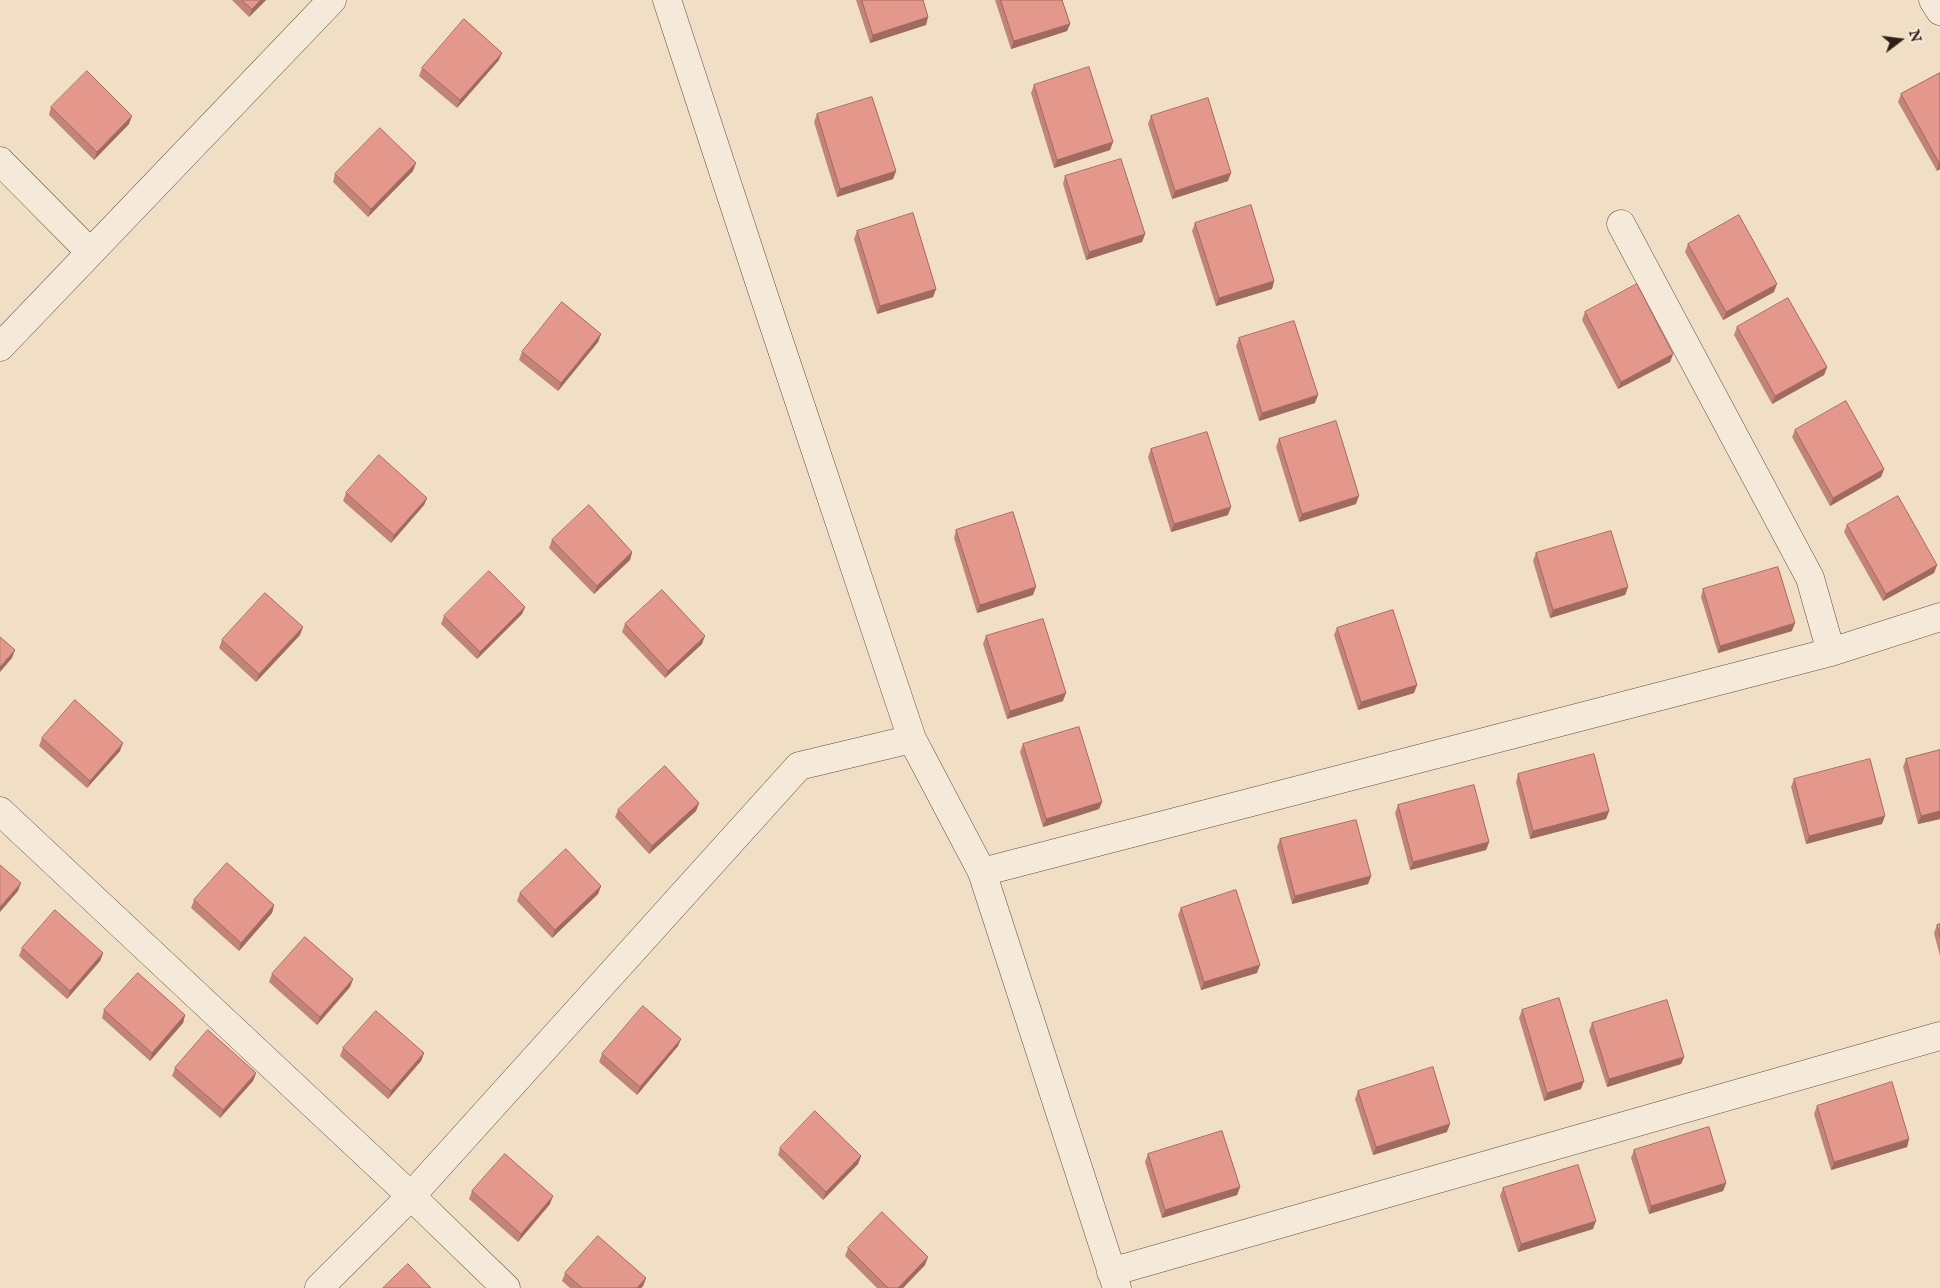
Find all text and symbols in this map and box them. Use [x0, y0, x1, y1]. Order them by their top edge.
north arrow [1875, 15, 1925, 65]
text: N [1904, 28, 1925, 44]

